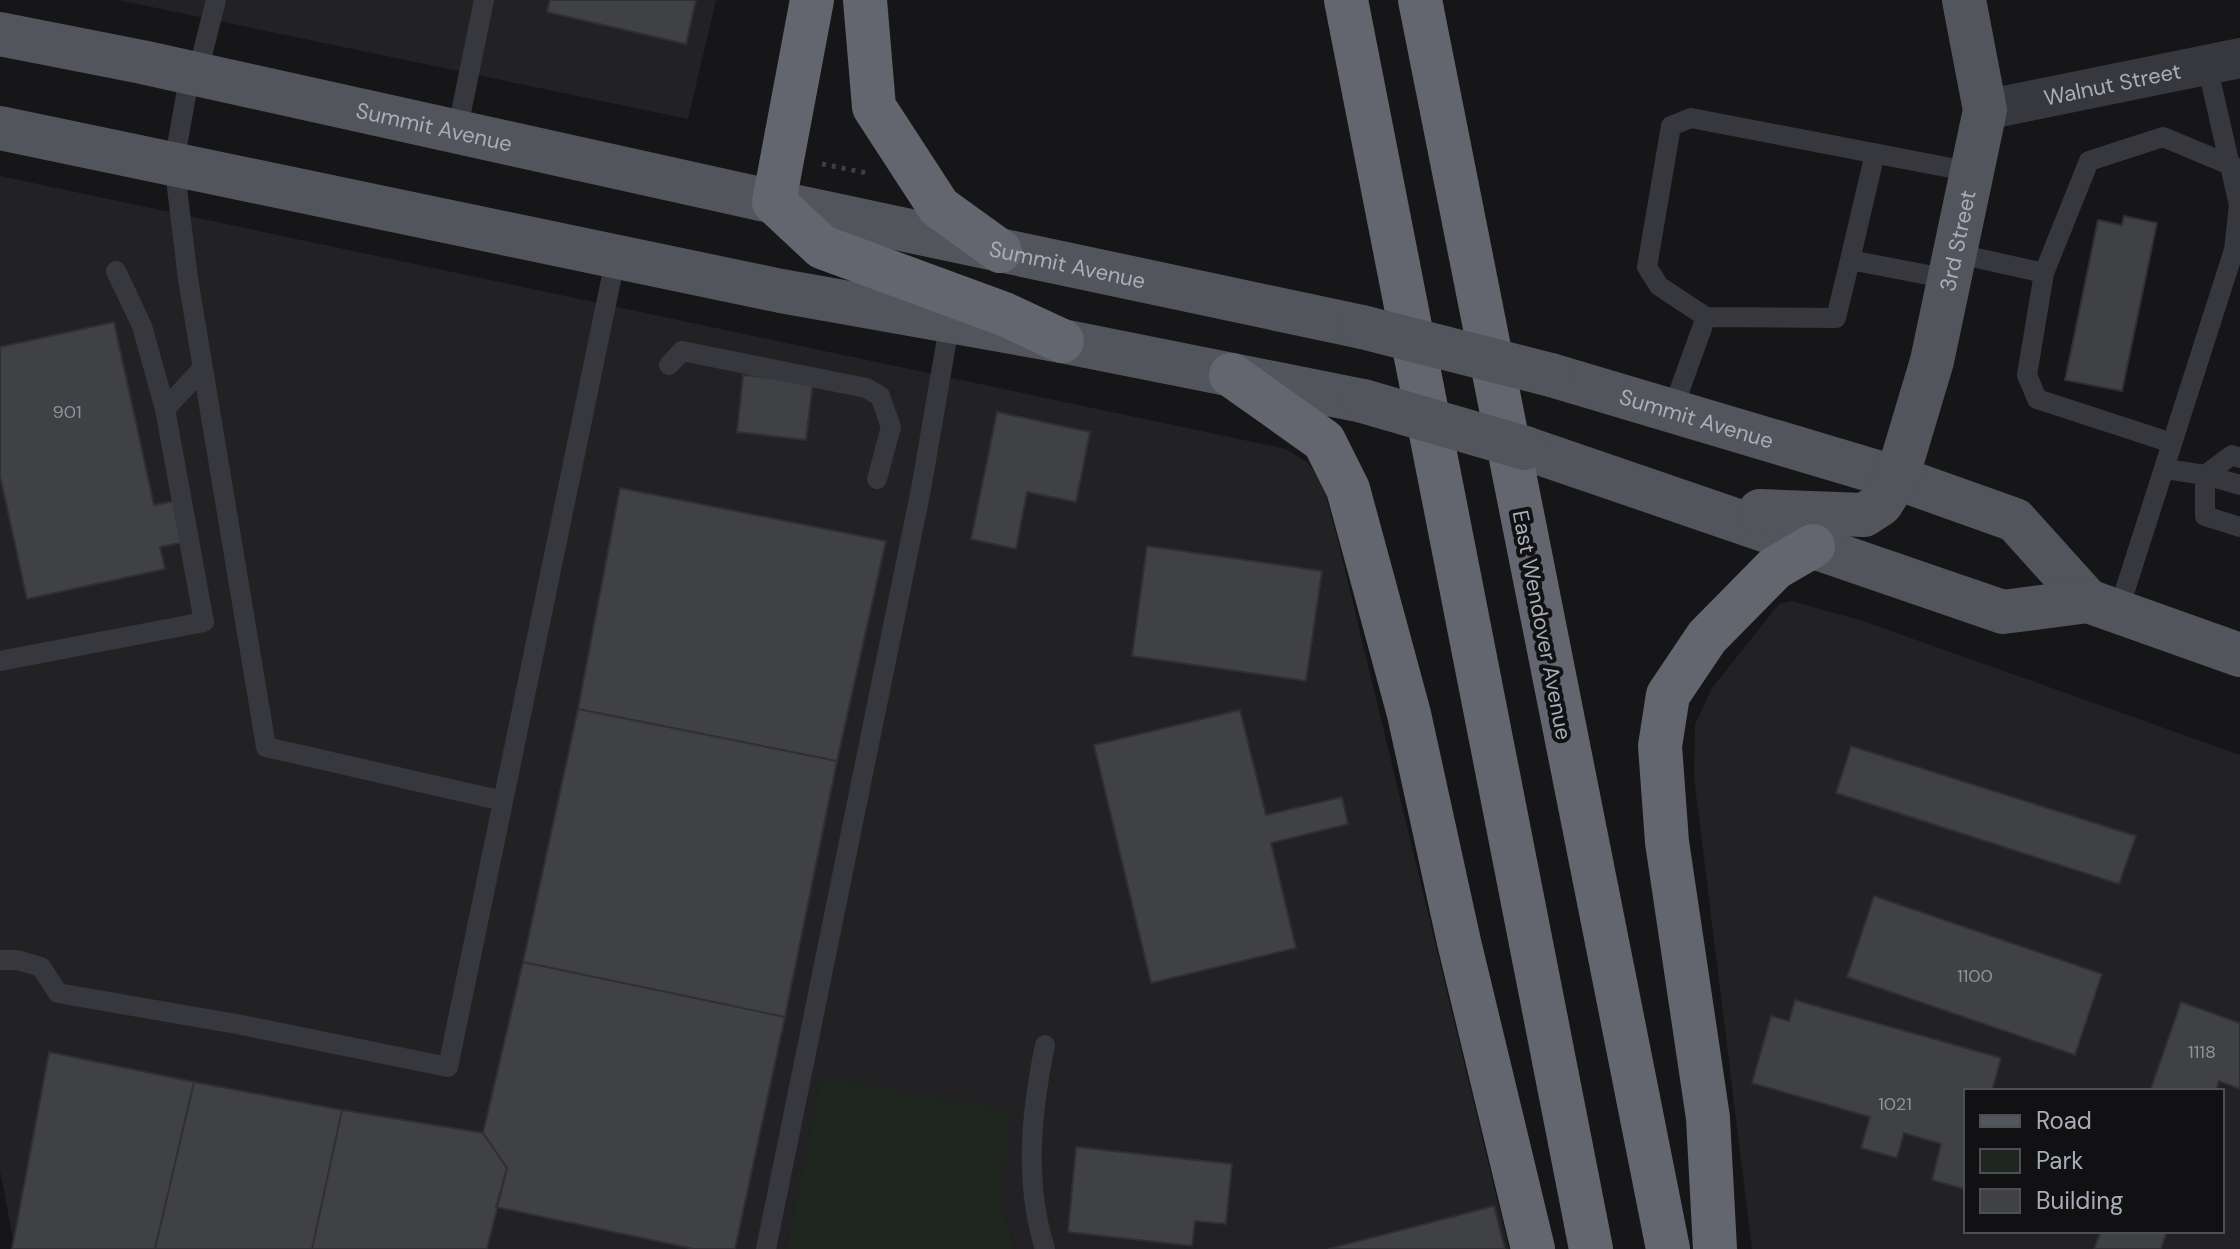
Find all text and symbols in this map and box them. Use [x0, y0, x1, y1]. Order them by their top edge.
street label: Walnut Street [2041, 56, 2183, 112]
street label: Summit Avenue [353, 95, 515, 158]
street label: 3rd Street [1933, 187, 1982, 294]
street label: Summit Avenue [987, 234, 1148, 295]
street label: Summit Avenue [1616, 382, 1777, 455]
house number: 901 [52, 400, 82, 424]
street label: East Wendover Avenue [1506, 508, 1578, 742]
house number: 1100 [1957, 964, 1993, 988]
house number: 1118 [2188, 1040, 2216, 1064]
legend [1964, 1089, 2224, 1233]
house number: 1021 [1878, 1092, 1912, 1116]
text: Road [2036, 1105, 2092, 1136]
text: Park [2036, 1145, 2083, 1176]
text: Building [2036, 1185, 2123, 1216]

